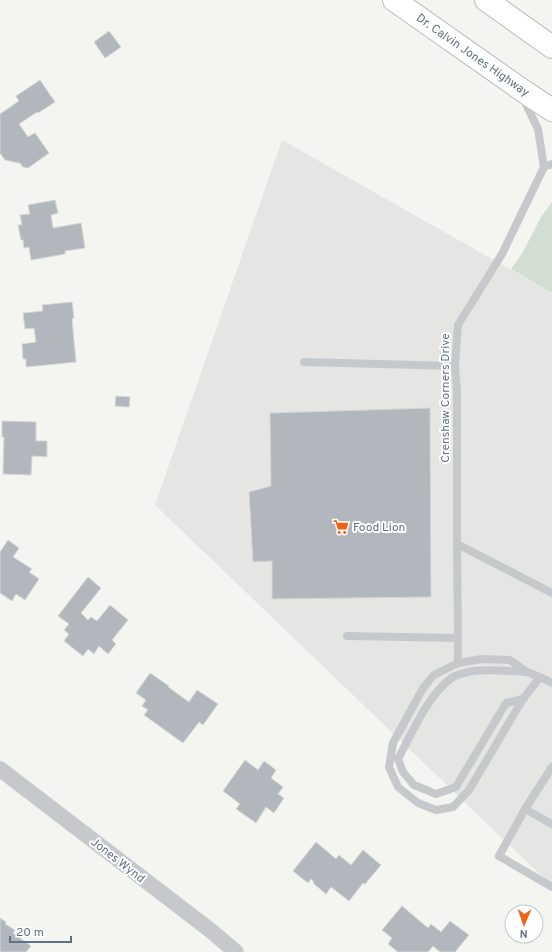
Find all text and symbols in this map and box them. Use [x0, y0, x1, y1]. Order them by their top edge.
street label: Dr. Calvin Jones Highway [413, 11, 532, 101]
street label: Crenshaw Corners Drive [438, 333, 454, 463]
supermarket icon: Food Lion [332, 518, 350, 536]
place label: Food Lion [353, 520, 405, 536]
street label: Jones Wynd [87, 835, 148, 887]
north arrow [504, 904, 544, 944]
scale bar [10, 918, 71, 944]
text: 20 m [16, 925, 44, 941]
text: N [519, 926, 528, 940]

